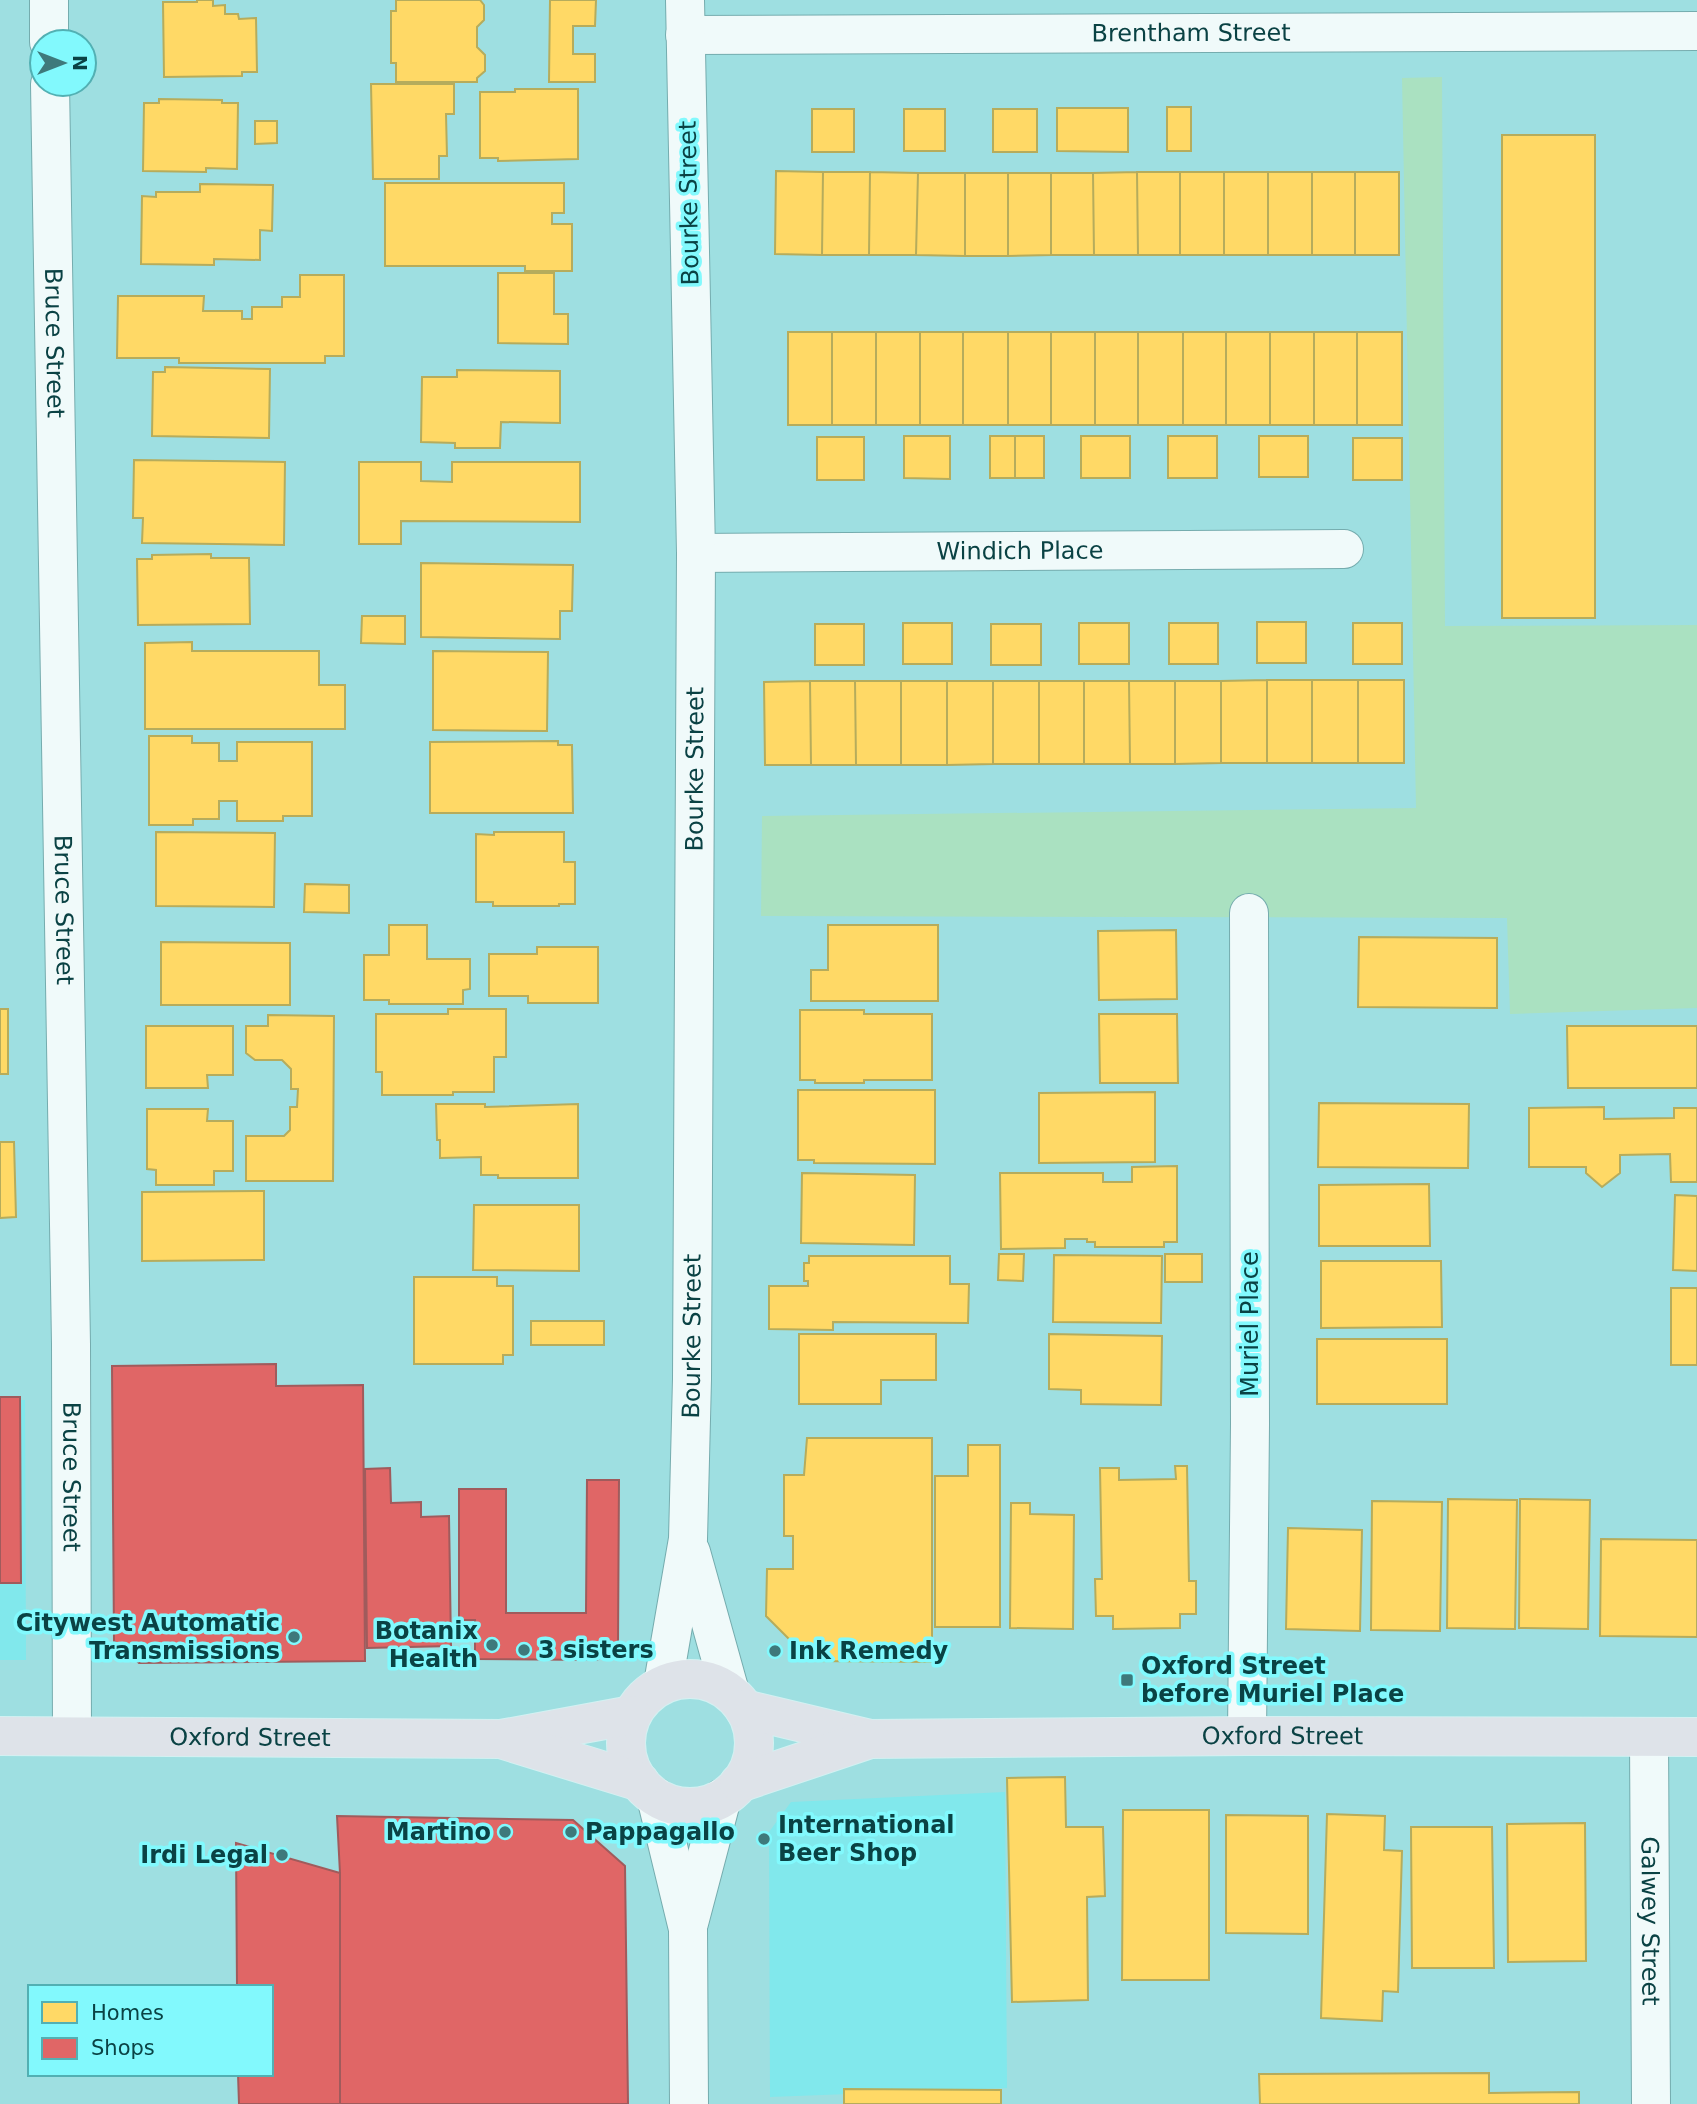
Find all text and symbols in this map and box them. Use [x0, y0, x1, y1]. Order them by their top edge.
street label: Brentham Street [1091, 19, 1291, 47]
north arrow [28, 28, 98, 98]
text: N [69, 55, 91, 71]
street label: Bourke Street [674, 120, 704, 286]
street label: Bruce Street [39, 268, 70, 418]
street label: Windich Place [936, 536, 1104, 566]
street label: Bourke Street [681, 687, 709, 852]
street label: Bruce Street [49, 835, 79, 985]
street label: Muriel Place [1236, 1251, 1264, 1397]
street label: Bourke Street [677, 1254, 707, 1419]
street label: Bruce Street [57, 1402, 86, 1552]
place label: Citywest Automatic Transmissions [16, 1609, 280, 1665]
place label: Botanix Health [375, 1617, 479, 1673]
marker: Citywest Automatic Transmissions [286, 1629, 302, 1645]
place label: 3 sisters [538, 1636, 654, 1664]
marker: Botanix Health [484, 1637, 500, 1653]
place label: Ink Remedy [789, 1637, 949, 1665]
marker: 3 sisters [516, 1642, 532, 1658]
marker: Ink Remedy [767, 1643, 783, 1659]
place label: Oxford Street before Muriel Place [1141, 1652, 1404, 1708]
marker: Oxford Street before Muriel Place [1119, 1672, 1135, 1688]
street label: Oxford Street [1202, 1722, 1363, 1750]
street label: Oxford Street [169, 1723, 331, 1752]
place label: International Beer Shop [778, 1811, 955, 1867]
place label: Martino [386, 1818, 491, 1846]
place label: Pappagallo [585, 1818, 735, 1846]
marker: Martino [497, 1824, 513, 1840]
marker: Pappagallo [563, 1824, 579, 1840]
marker: International Beer Shop [756, 1831, 772, 1847]
street label: Galwey Street [1636, 1836, 1664, 2006]
place label: Irdi Legal [140, 1841, 268, 1869]
marker: Irdi Legal [274, 1847, 290, 1863]
legend [28, 1985, 273, 2076]
text: Homes [91, 2001, 164, 2025]
text: Shops [91, 2036, 155, 2060]

